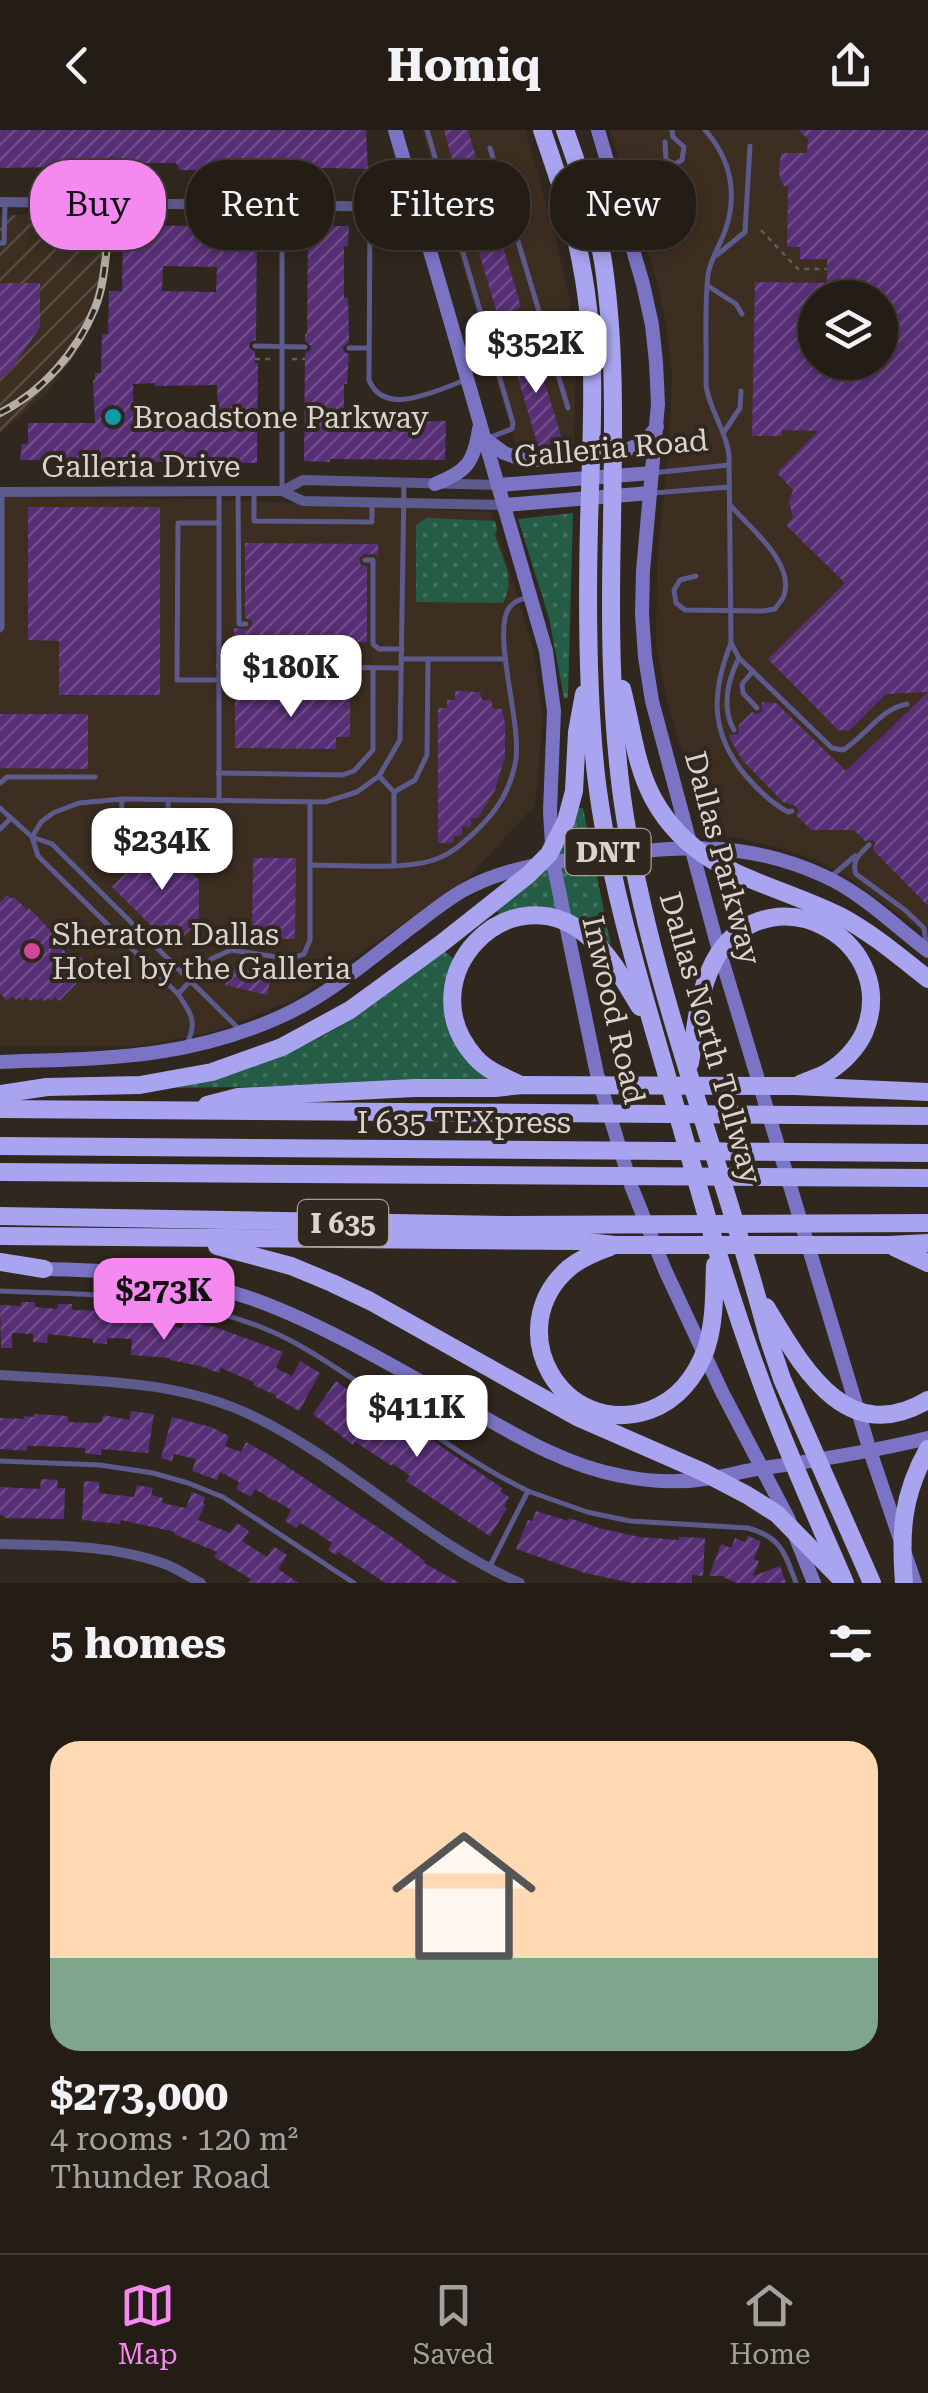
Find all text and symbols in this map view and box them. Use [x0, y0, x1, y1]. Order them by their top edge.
icon: back [50, 38, 105, 93]
icon: share [823, 38, 878, 93]
text: Homiq [387, 39, 541, 92]
chip: Buy [30, 160, 166, 250]
chip: Rent [186, 160, 334, 250]
chip: Filters [354, 160, 530, 250]
chip: New [550, 160, 696, 250]
map controls [798, 280, 898, 380]
button: layers [798, 280, 898, 380]
pin: $352K [466, 311, 606, 396]
text: $352K [488, 324, 584, 362]
place label: Broadstone Parkway [133, 400, 429, 435]
marker: Broadstone Parkway [102, 406, 124, 428]
street label: Galleria Road [513, 422, 709, 474]
street label: Galleria Drive [41, 449, 241, 484]
pin: $180K [221, 635, 361, 720]
text: $180K [243, 648, 339, 686]
street label: Dallas Parkway [678, 747, 768, 969]
pin: $234K [92, 808, 232, 893]
text: $234K [114, 821, 210, 859]
road number: DNT [566, 829, 650, 875]
street label: Dallas North Tollway [653, 888, 769, 1188]
street label: Inwood Road [575, 913, 653, 1107]
place label: Sheraton Dallas Hotel by the Galleria [52, 917, 351, 986]
marker: Sheraton Dallas Hotel by the Galleria [21, 940, 43, 962]
street label: I 635 TEXpress [357, 1105, 571, 1140]
road number: I 635 [298, 1200, 388, 1246]
pin: $273K [94, 1258, 234, 1343]
text: $273K [116, 1271, 212, 1309]
pin: $411K [347, 1375, 487, 1460]
text: $411K [369, 1388, 465, 1426]
icon: filters [823, 1616, 878, 1671]
text: 5 homes [50, 1619, 226, 1668]
icon: home [374, 1806, 554, 1986]
text: $273,000 [50, 2071, 228, 2120]
text: 4 rooms · 120 m² [50, 2120, 298, 2158]
text: Thunder Road [50, 2158, 270, 2196]
tab: Map [118, 2278, 178, 2371]
tab: Saved [413, 2278, 494, 2371]
tab: Home [729, 2278, 810, 2371]

